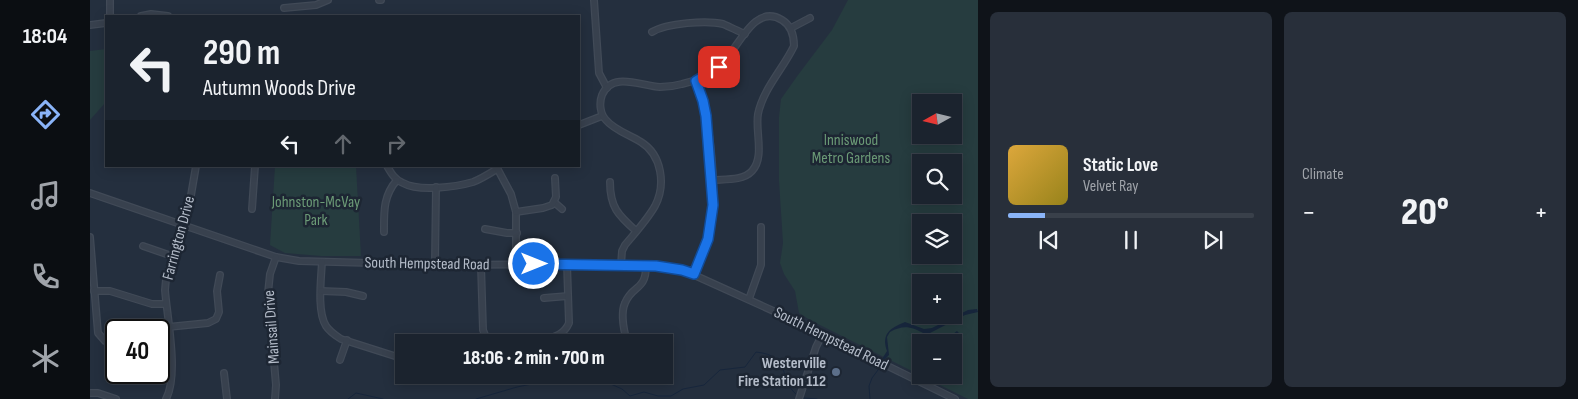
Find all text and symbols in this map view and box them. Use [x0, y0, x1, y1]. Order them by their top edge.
text: 18:04 [23, 23, 67, 50]
text: 290 m [203, 32, 280, 75]
icon: left [120, 35, 185, 100]
pin [698, 46, 740, 88]
icon: arrive [705, 53, 733, 81]
text: Autumn Woods Drive [203, 75, 356, 102]
north arrow [912, 94, 962, 144]
map controls [912, 94, 962, 384]
icon: directions [28, 97, 63, 132]
icon: left [276, 130, 304, 158]
icon: ahead [329, 130, 357, 158]
icon: right [382, 130, 410, 158]
park label: Inniswood Metro Gardens [812, 131, 890, 168]
button: search [912, 154, 962, 204]
text: Static Love [1083, 154, 1158, 177]
text: Climate [1302, 165, 1344, 184]
text: Velvet Ray [1083, 177, 1138, 196]
icon: music [28, 178, 63, 213]
text: 20° [1401, 190, 1449, 235]
park label: Johnston-McVay Park [271, 193, 360, 230]
street label: Farrington Drive [159, 194, 199, 282]
text: − [1302, 196, 1316, 229]
text: + [1534, 196, 1548, 229]
button: layers [912, 214, 962, 264]
icon: previous [1035, 226, 1063, 254]
icon: pause [1117, 226, 1145, 254]
icon: next [1199, 226, 1227, 254]
position arrow [507, 237, 559, 289]
street label: South Hempstead Road [364, 253, 490, 275]
icon: phone [28, 259, 63, 294]
button: + [912, 274, 962, 324]
street label: Mainsail Drive [260, 290, 284, 364]
street label: South Hempstead Road [771, 303, 891, 375]
speed limit sign: 40 [105, 319, 170, 384]
button: − [912, 334, 962, 384]
icon: climate [28, 341, 63, 376]
text: 18:06 · 2 min · 700 m [463, 347, 605, 370]
place label: Westerville Fire Station 112 [738, 354, 826, 391]
marker: Westerville Fire Station 112 [830, 366, 842, 378]

